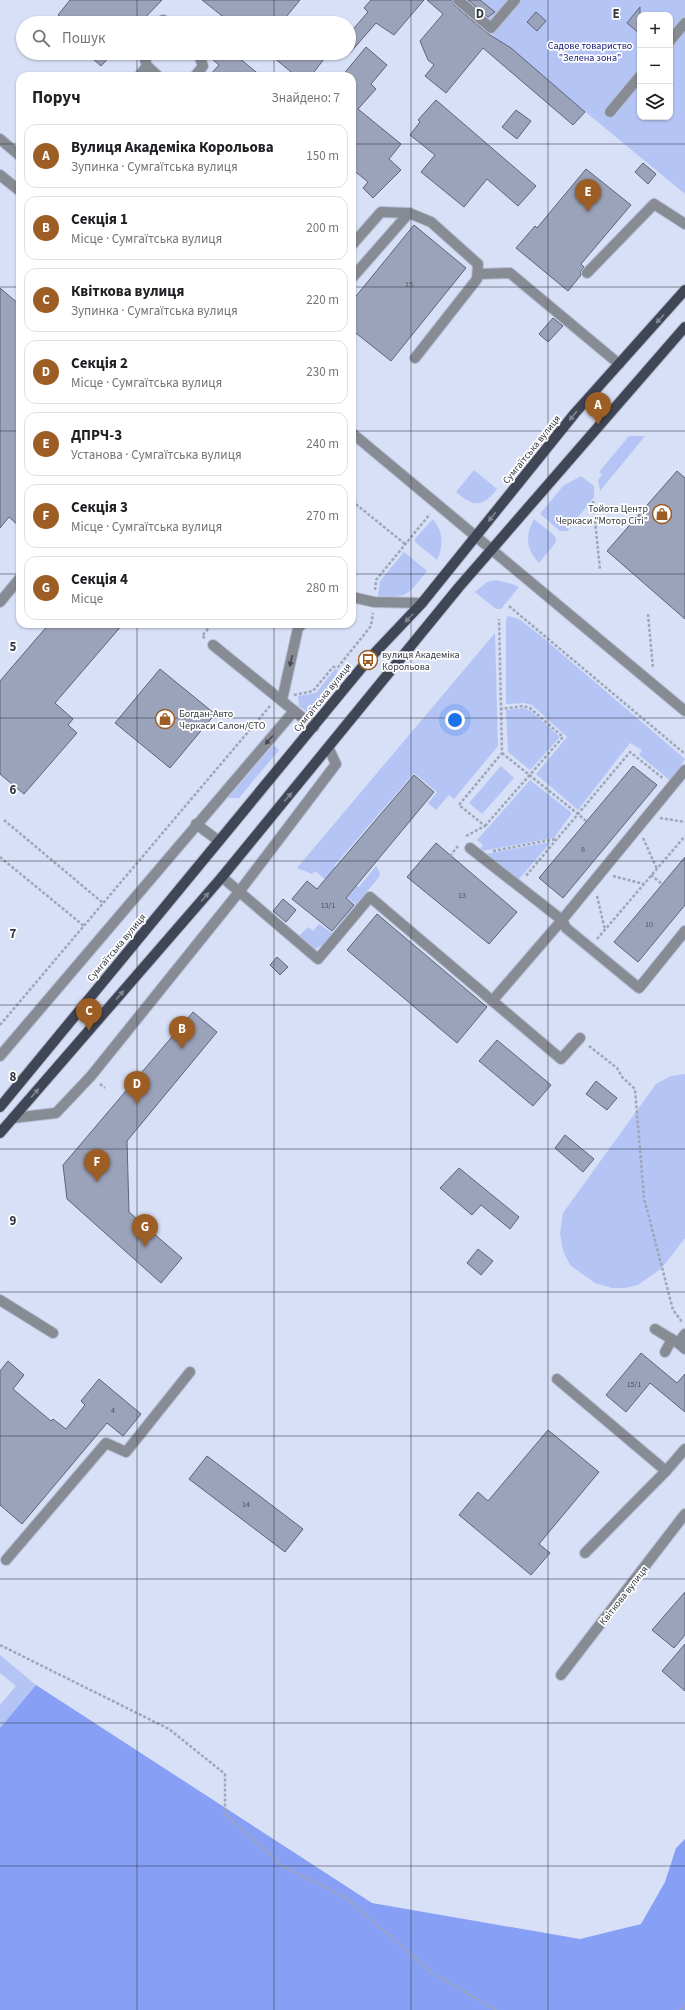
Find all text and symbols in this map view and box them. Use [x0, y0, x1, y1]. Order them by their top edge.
text: D [476, 5, 484, 23]
text: E [612, 5, 620, 23]
map controls [637, 12, 673, 120]
button: + [637, 12, 673, 48]
search box [16, 16, 356, 60]
icon: search [30, 27, 52, 49]
text: Пошук [62, 28, 105, 49]
park label: Садове товариство "Зелена зона" [548, 39, 632, 65]
button: − [637, 48, 673, 84]
button: layers [637, 84, 673, 120]
text: Поруч [32, 86, 81, 110]
text: Знайдено: 7 [272, 89, 340, 107]
text: Вулиця Академіка Корольова [71, 137, 274, 158]
text: A [42, 147, 50, 165]
text: 150 m [306, 147, 339, 165]
text: Зупинка · Сумгаїтська вулиця [71, 158, 238, 176]
pin: E [575, 179, 601, 212]
text: Секція 1 [71, 209, 128, 230]
text: B [42, 219, 50, 237]
text: 200 m [306, 219, 339, 237]
text: Місце · Сумгаїтська вулиця [71, 230, 222, 248]
house number: 15 [405, 279, 413, 290]
text: Квіткова вулиця [71, 281, 184, 302]
text: C [42, 291, 50, 309]
text: 220 m [306, 291, 339, 309]
text: Зупинка · Сумгаїтська вулиця [71, 302, 238, 320]
one-way arrow [655, 314, 664, 324]
text: Секція 2 [71, 353, 128, 374]
text: D [42, 363, 50, 381]
text: 230 m [306, 363, 339, 381]
text: Місце · Сумгаїтська вулиця [71, 374, 222, 392]
pin: A [585, 392, 611, 425]
one-way arrow [568, 410, 577, 421]
street label: Сумгаїтська вулиця [500, 412, 564, 487]
text: ДПРЧ-3 [71, 425, 122, 446]
text: E [42, 435, 50, 453]
text: 240 m [306, 435, 339, 453]
text: Установа · Сумгаїтська вулиця [71, 446, 242, 464]
text: Секція 3 [71, 497, 128, 518]
place label: Тойота Центр Черкаси "Мотор Сіті" [556, 502, 648, 528]
shop icon: Тойота Центр Черкаси "Мотор Сіті" [651, 503, 673, 525]
text: F [43, 507, 49, 525]
text: 270 m [306, 507, 339, 525]
one-way arrow [487, 512, 496, 523]
text: Місце · Сумгаїтська вулиця [71, 518, 222, 536]
text: Секція 4 [71, 569, 128, 590]
text: G [42, 579, 50, 597]
text: 280 m [306, 579, 339, 597]
text: Місце [71, 590, 103, 608]
one-way arrow [404, 613, 414, 623]
text: 5 [10, 638, 17, 656]
place label: вулиця Академіка Корольова [382, 648, 460, 674]
bus stop icon: вулиця Академіка Корольова [357, 649, 379, 671]
one-way arrow [287, 655, 293, 667]
street label: Сумгаїтська вулиця [291, 660, 355, 735]
place label: Богдан-Авто Черкаси Салон/СТО [179, 707, 266, 733]
shop icon: Богдан-Авто Черкаси Салон/СТО [154, 708, 176, 730]
your location [445, 710, 465, 730]
one-way arrow [264, 735, 273, 745]
text: 6 [10, 781, 17, 799]
one-way arrow [284, 792, 293, 803]
house number: 8 [581, 844, 585, 855]
house number: 13 [458, 890, 466, 901]
one-way arrow [200, 891, 209, 902]
house number: 13/1 [321, 900, 335, 911]
street label: Сумгаїтська вулиця [84, 911, 149, 985]
house number: 10 [645, 919, 653, 930]
text: 7 [10, 925, 17, 943]
one-way arrow [115, 990, 124, 1000]
pin: C [76, 998, 102, 1031]
pin: B [169, 1016, 195, 1049]
text: 8 [10, 1068, 17, 1086]
pin: D [124, 1071, 150, 1104]
one-way arrow [30, 1088, 39, 1099]
pin: F [84, 1149, 110, 1182]
text: 9 [10, 1212, 17, 1230]
pin: G [132, 1214, 158, 1247]
house number: 15/1 [627, 1379, 641, 1390]
house number: 4 [111, 1405, 115, 1416]
house number: 14 [242, 1499, 250, 1510]
street label: Квіткова вулиця [596, 1563, 651, 1628]

